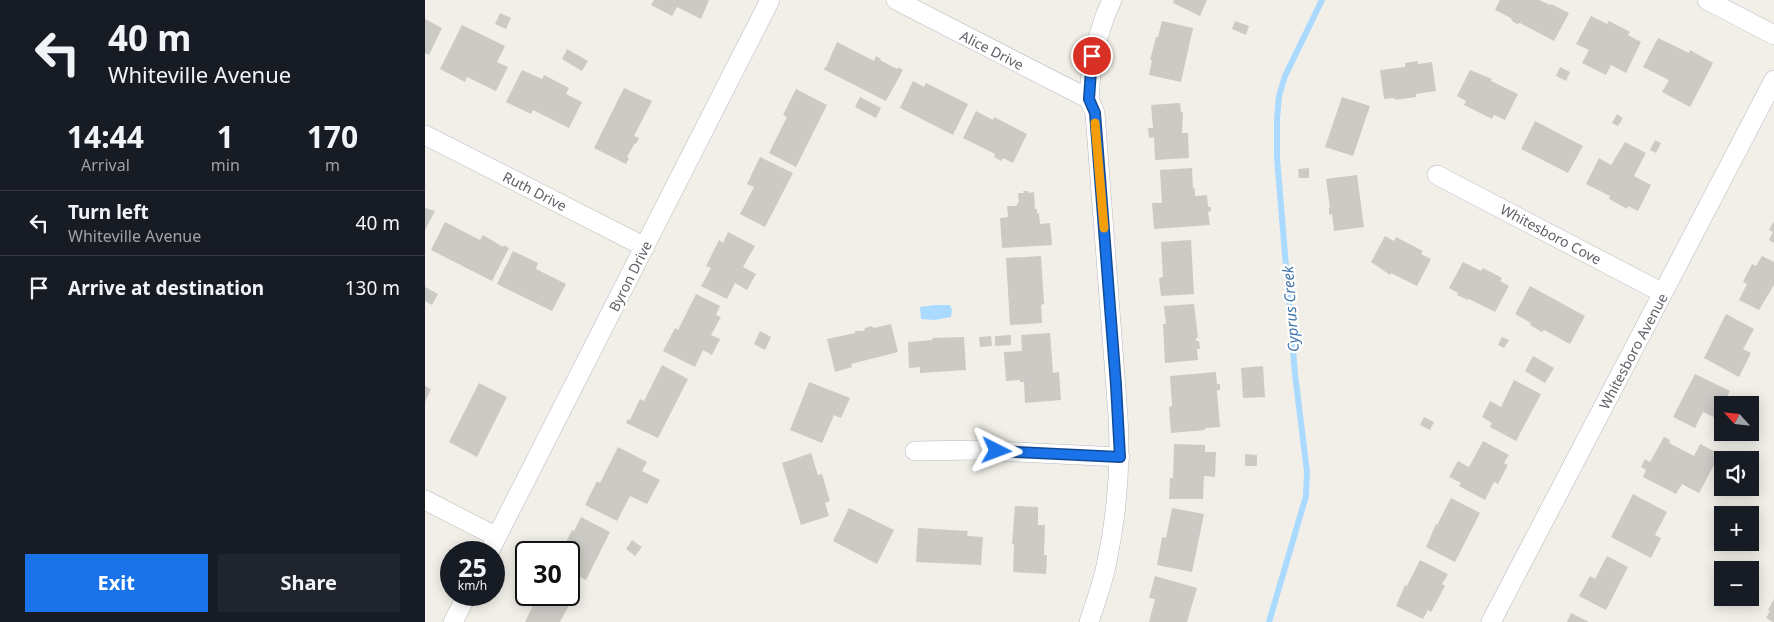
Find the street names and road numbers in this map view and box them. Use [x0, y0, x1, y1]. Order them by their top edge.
street label: Alice Drive [957, 26, 1027, 74]
street label: Ruth Drive [500, 167, 570, 215]
street label: Whitesboro Cove [1497, 199, 1605, 269]
street label: Byron Drive [604, 237, 656, 315]
street label: Whitesboro Avenue [1594, 290, 1672, 412]

